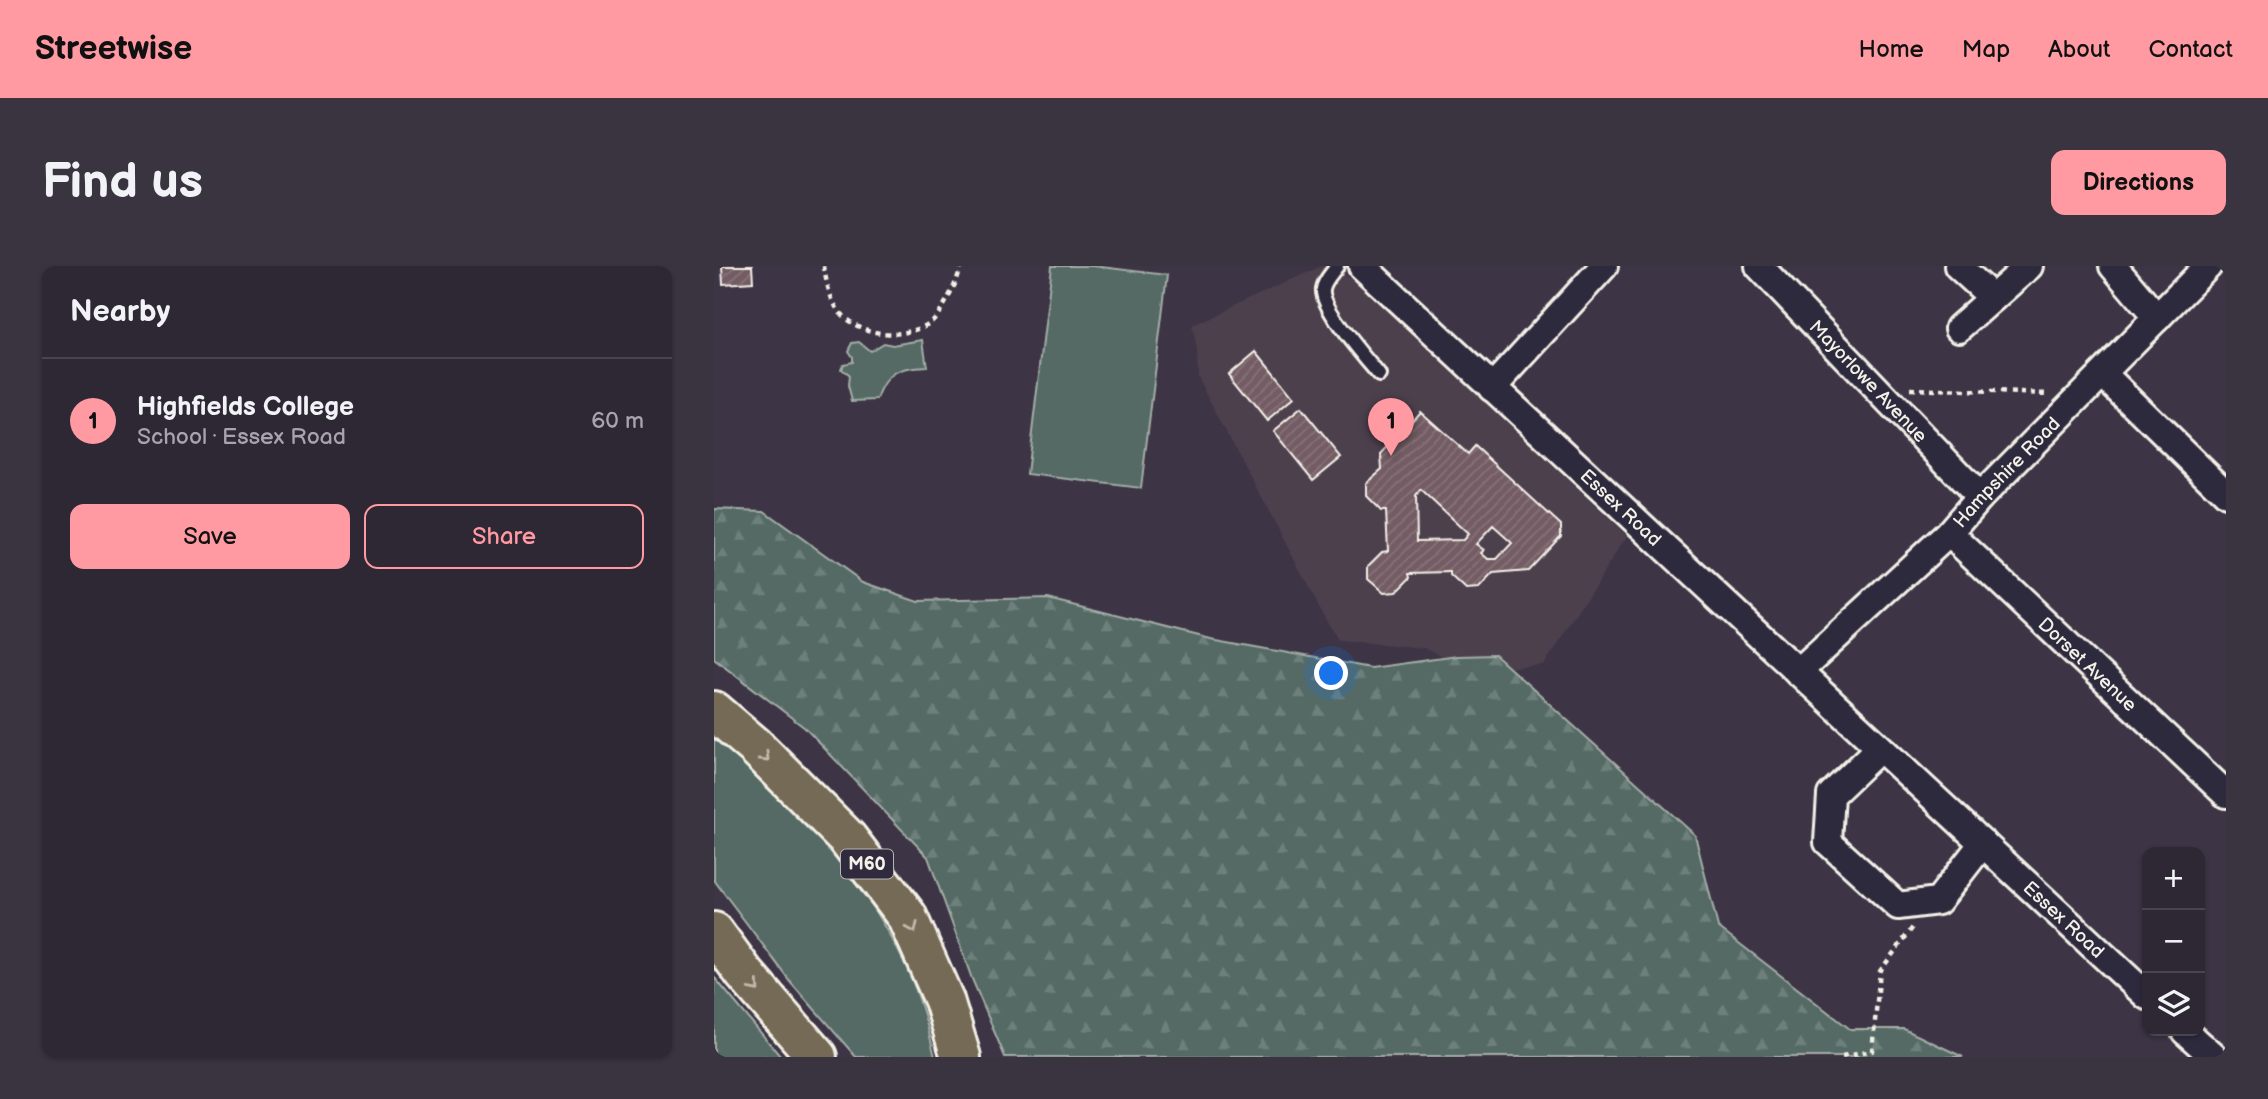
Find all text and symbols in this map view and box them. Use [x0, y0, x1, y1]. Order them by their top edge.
text: Streetwise [35, 29, 192, 69]
text: Home [1859, 35, 1924, 64]
text: Map [1962, 35, 2010, 64]
text: About [2048, 35, 2110, 64]
text: Contact [2148, 35, 2233, 64]
button: Directions [2051, 150, 2226, 215]
text: Find us [42, 153, 203, 212]
text: Nearby [70, 294, 170, 330]
street label: Mayorlowe Avenue [1804, 316, 1932, 448]
text: Highfields College [137, 392, 354, 423]
pin: 1 [1368, 398, 1414, 456]
text: 1 [88, 407, 98, 435]
text: 60 m [591, 407, 644, 435]
street label: Hampshire Road [1949, 413, 2066, 533]
text: School · Essex Road [137, 423, 346, 451]
street label: Essex Road [1575, 465, 1666, 551]
button: Save [70, 504, 350, 569]
button: Share [364, 504, 644, 569]
street label: Dorset Avenue [2033, 613, 2141, 717]
your location [1314, 656, 1348, 690]
one-way arrow [757, 748, 770, 761]
map controls [2142, 847, 2205, 1036]
button: + [2142, 847, 2205, 910]
road number: M60 [841, 850, 893, 878]
street label: Essex Road [2018, 877, 2109, 963]
button: − [2142, 910, 2205, 973]
one-way arrow [905, 921, 919, 934]
button: layers [2142, 973, 2205, 1036]
one-way arrow [747, 978, 759, 991]

